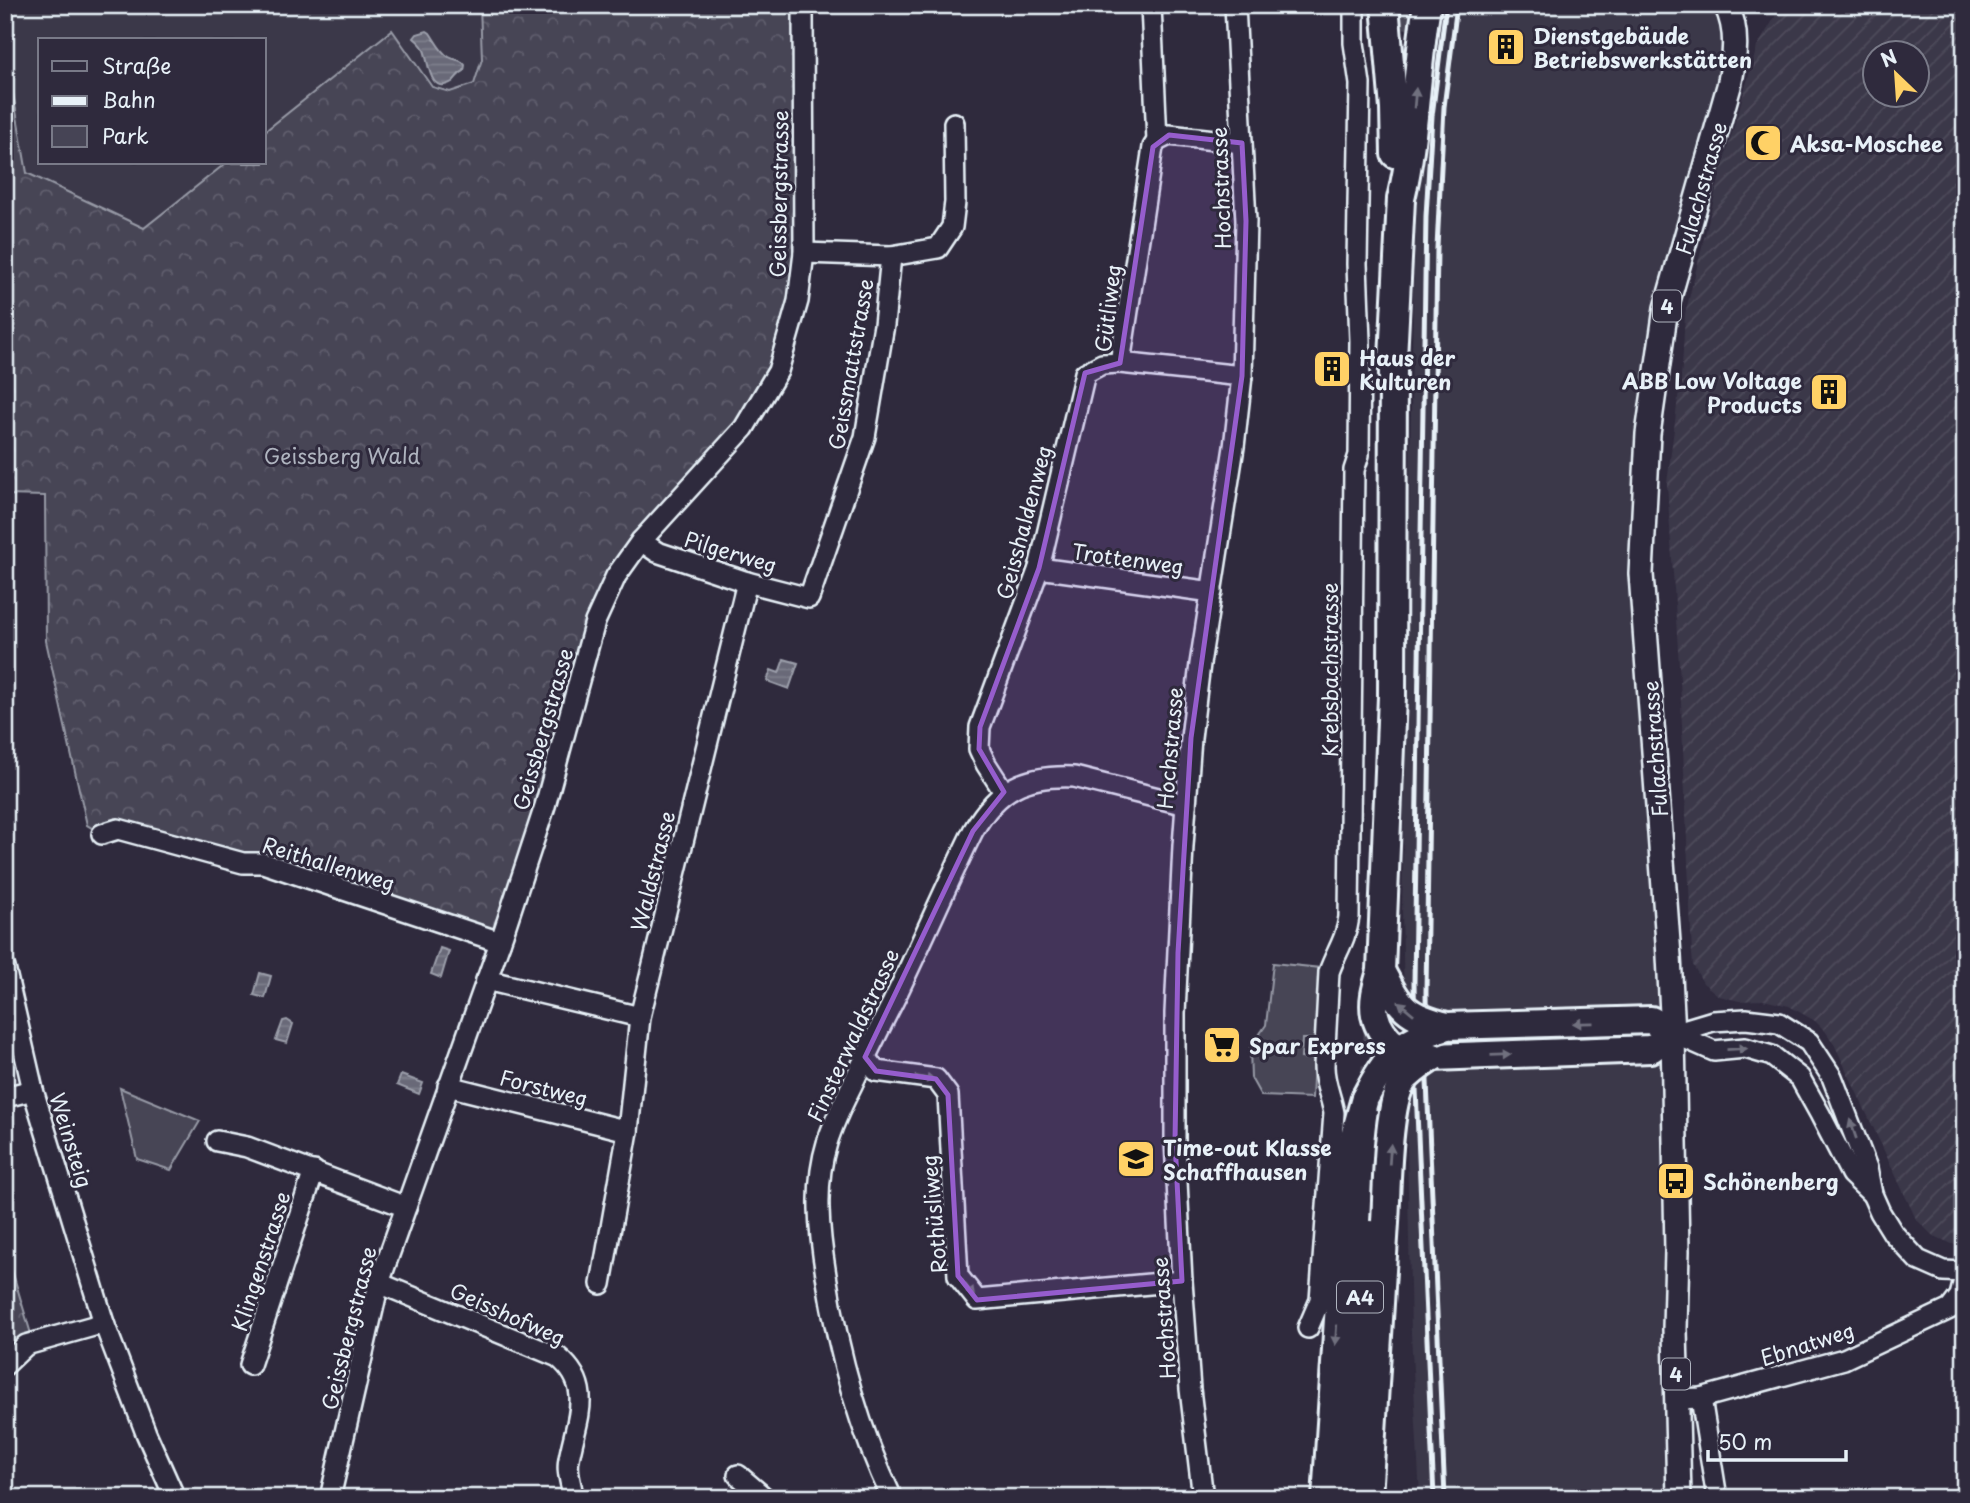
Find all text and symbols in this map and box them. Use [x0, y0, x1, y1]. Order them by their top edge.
place label: Dienstgebäude Betriebswerkstätten [1533, 19, 1752, 75]
building icon: Dienstgebäude Betriebswerkstätten [1485, 26, 1527, 68]
legend [38, 38, 266, 164]
north arrow [1862, 38, 1932, 108]
text: N [1876, 42, 1901, 74]
text: Straße [102, 49, 171, 81]
text: Bahn [102, 83, 156, 115]
one-way arrow [1410, 87, 1421, 109]
street label: Geissbergstrasse [761, 110, 795, 278]
street label: Fulachstrasse [1666, 118, 1734, 258]
text: Park [102, 119, 149, 151]
mosque icon: Aksa-Moschee [1742, 122, 1784, 164]
street label: Hochstrasse [1202, 126, 1238, 250]
place label: Aksa-Moschee [1790, 127, 1943, 159]
street label: Gütliweg [1086, 262, 1128, 354]
street label: Geissmattstrasse [819, 276, 881, 452]
road number: 4 [1653, 290, 1681, 322]
place label: Haus der Kulturen [1359, 341, 1456, 397]
building icon: Haus der Kulturen [1311, 348, 1353, 390]
place label: ABB Low Voltage Products [1621, 364, 1802, 420]
building icon: ABB Low Voltage Products [1808, 371, 1850, 413]
park label: Geissberg Wald [264, 439, 420, 471]
street label: Geisshaldenweg [987, 441, 1059, 603]
street label: Pilgerweg [681, 522, 781, 580]
street label: Trottenweg [1070, 534, 1186, 582]
street label: Krebsbachstrasse [1313, 583, 1345, 757]
street label: Geissbergstrasse [504, 644, 580, 814]
street label: Fulachstrasse [1633, 680, 1675, 818]
street label: Hochstrasse [1148, 686, 1190, 810]
street label: Waldstrasse [622, 807, 682, 935]
street label: Reithallenweg [259, 828, 399, 898]
street label: Finsterwaldstrasse [798, 943, 906, 1127]
one-way arrow [1397, 1001, 1415, 1016]
one-way arrow [1572, 1017, 1594, 1028]
supermarket icon: Spar Express [1201, 1024, 1243, 1066]
place label: Spar Express [1249, 1029, 1386, 1061]
one-way arrow [1726, 1044, 1748, 1055]
one-way arrow [1491, 1049, 1513, 1060]
street label: Forstweg [497, 1061, 591, 1113]
one-way arrow [914, 1073, 936, 1084]
street label: Weinsteig [42, 1089, 102, 1191]
one-way arrow [1847, 1118, 1858, 1139]
place label: Time-out Klasse Schaffhausen [1163, 1131, 1332, 1187]
school or university icon: Time-out Klasse Schaffhausen [1115, 1138, 1157, 1180]
one-way arrow [1385, 1143, 1396, 1165]
street label: Rothüsliweg [912, 1153, 954, 1275]
bus stop icon: Schönenberg [1655, 1160, 1697, 1202]
place label: Schönenberg [1703, 1165, 1838, 1197]
street label: Klingenstrasse [222, 1187, 298, 1335]
street label: Geissbergstrasse [312, 1243, 384, 1413]
street label: Hochstrasse [1143, 1256, 1183, 1380]
street label: Geisshofweg [445, 1273, 571, 1353]
one-way arrow [960, 1279, 975, 1297]
road number: A4 [1337, 1282, 1383, 1312]
street label: Ebnatweg [1756, 1313, 1858, 1373]
one-way arrow [1331, 1325, 1342, 1347]
road number: 4 [1662, 1358, 1690, 1390]
scale bar [1708, 1419, 1846, 1463]
text: 50 m [1718, 1425, 1772, 1457]

